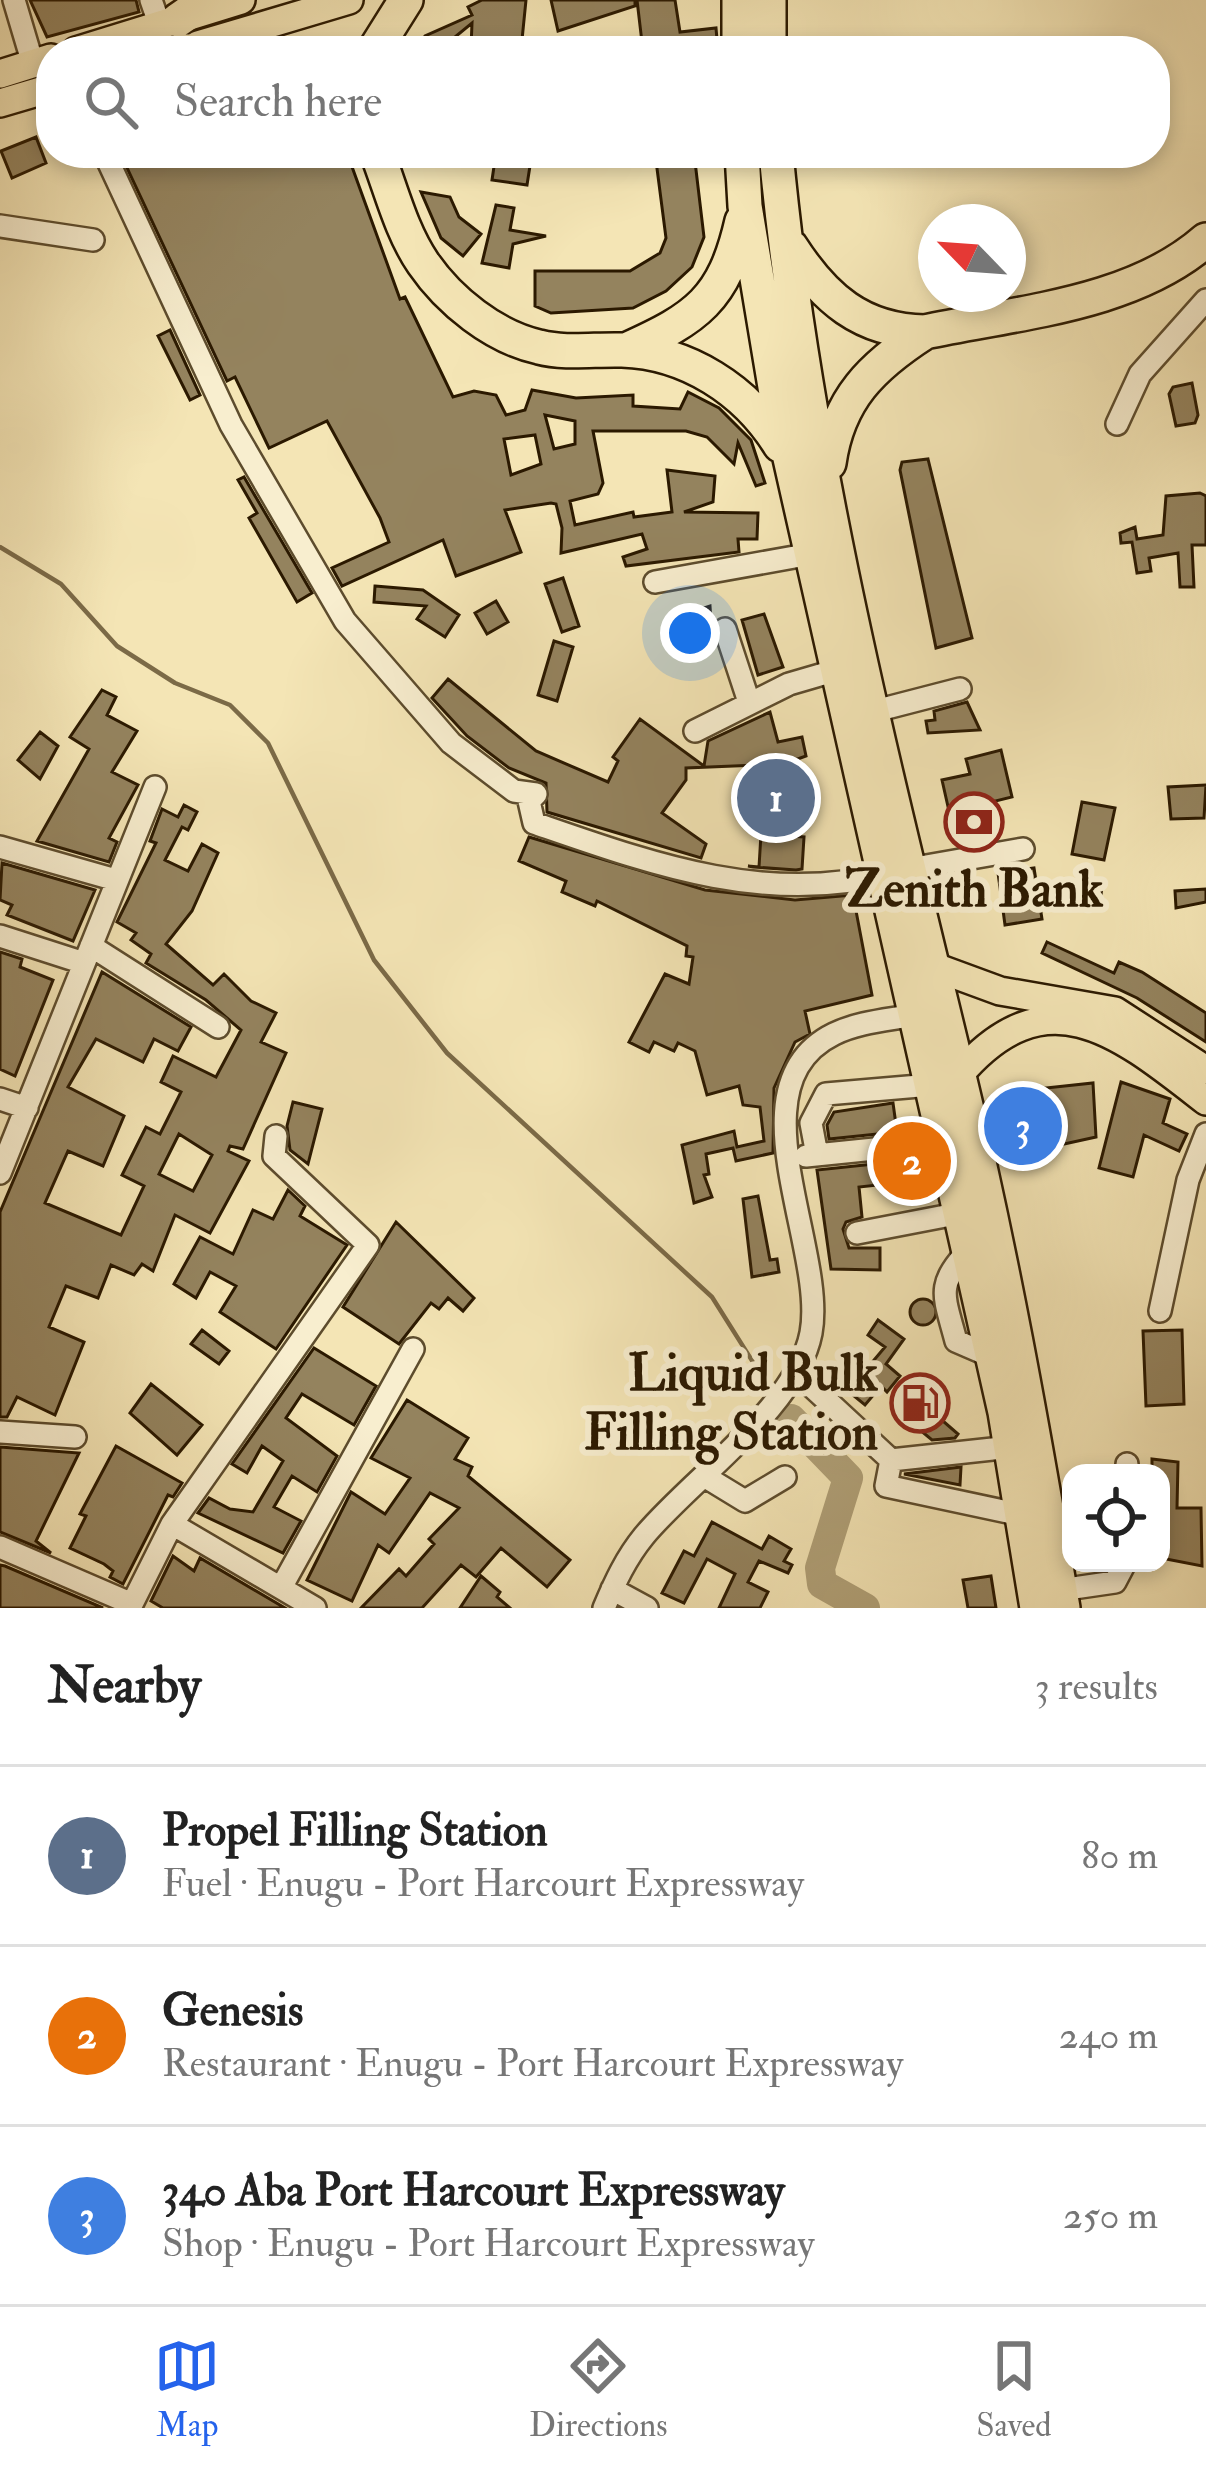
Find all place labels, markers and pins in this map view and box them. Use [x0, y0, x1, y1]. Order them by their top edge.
pin: 1 [737, 753, 815, 843]
bank icon: Zenith Bank [943, 791, 1005, 853]
place label: Zenith Bank [845, 858, 1104, 922]
pin: 3 [984, 1081, 1062, 1171]
pin: 2 [873, 1116, 951, 1206]
place label: Liquid Bulk Filling Station [584, 1342, 879, 1465]
fuel station icon: Liquid Bulk Filling Station [889, 1372, 951, 1434]

